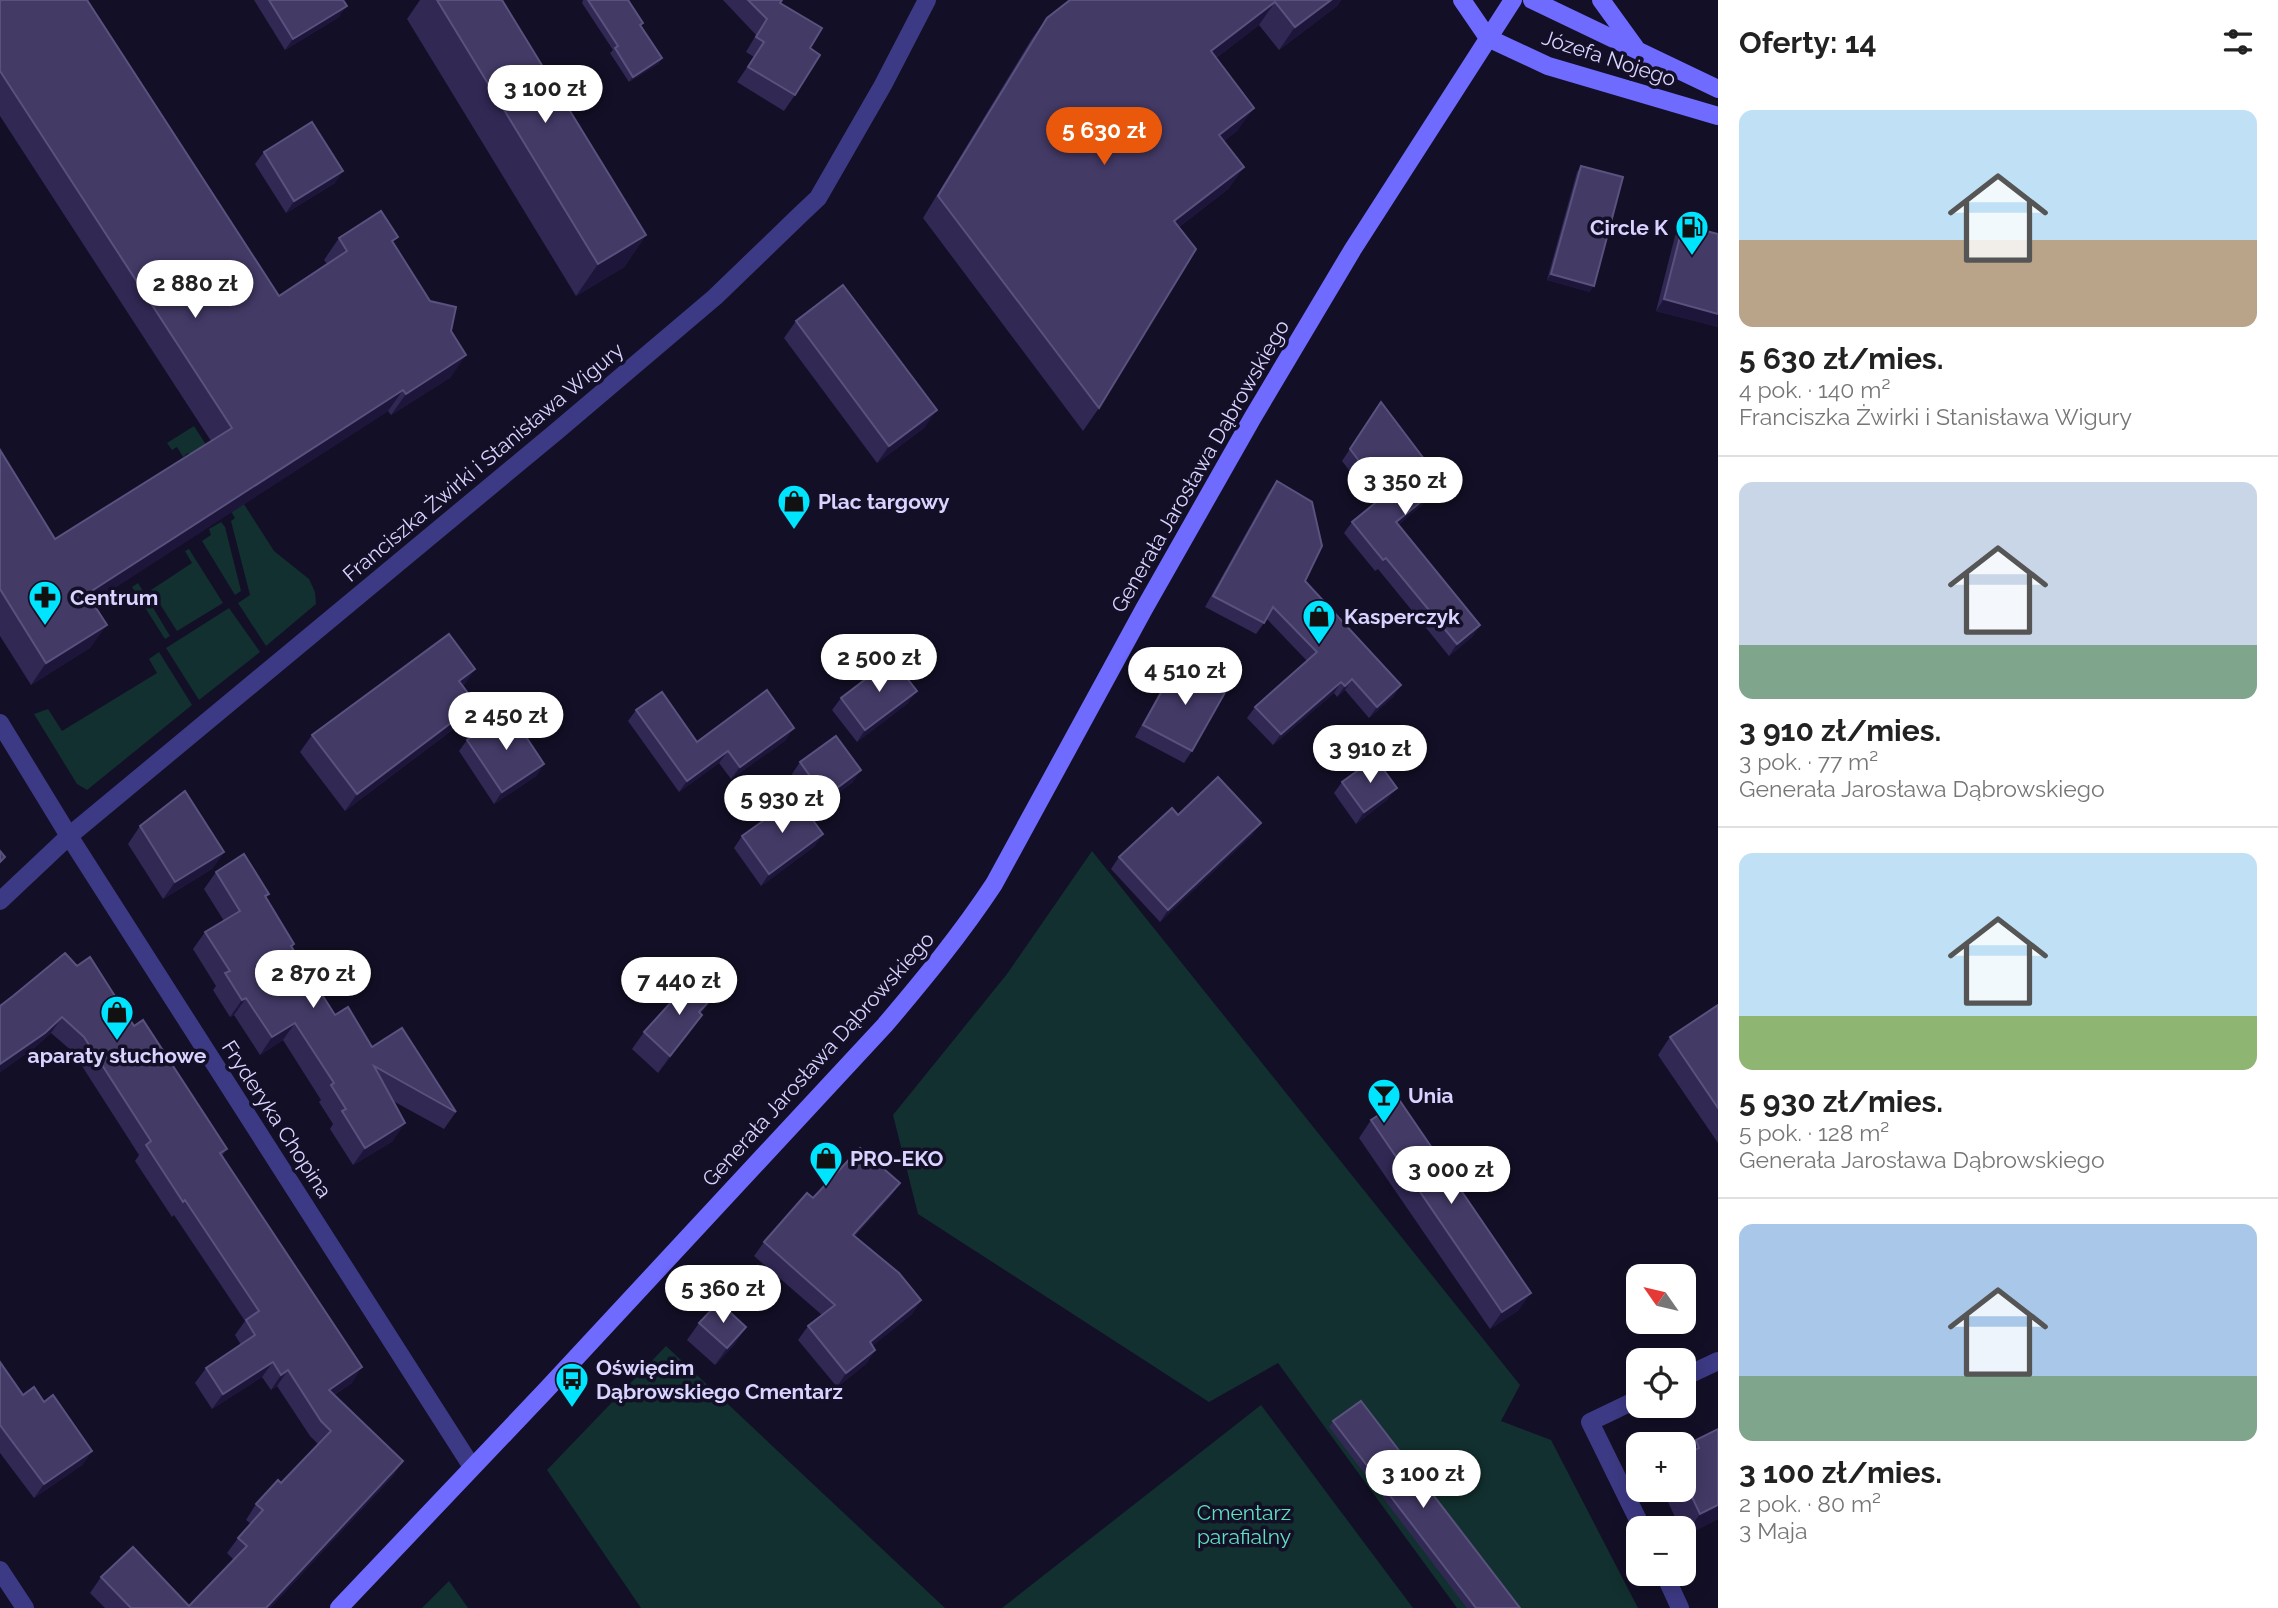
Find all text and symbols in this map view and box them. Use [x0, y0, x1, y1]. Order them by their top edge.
icon: filters [2219, 23, 2257, 61]
street label: Józefa Nojego [1539, 25, 1679, 91]
text: Oferty: 14 [1739, 25, 1877, 60]
pin: 3 100 zł [473, 66, 617, 125]
text: 3 100 zł [504, 74, 586, 101]
pin: 5 630 zł [1032, 108, 1176, 167]
text: 5 630 zł [1062, 116, 1146, 143]
icon: home [1935, 155, 2061, 281]
fuel station icon: Circle K [1673, 208, 1711, 257]
place label: Circle K [1590, 215, 1669, 240]
pin: 2 880 zł [123, 260, 267, 320]
text: 2 880 zł [152, 269, 238, 296]
street label: Generała Jarosława Dąbrowskiego [1106, 315, 1294, 617]
street label: Franciszka Żwirki i Stanisława Wigury [338, 337, 628, 587]
text: 5 630 zł/mies. [1739, 341, 1943, 376]
text: 4 pok. · 140 m² [1739, 376, 1890, 403]
text: Franciszka Żwirki i Stanisława Wigury [1739, 403, 2132, 430]
pin: 3 350 zł [1333, 458, 1477, 517]
text: 3 350 zł [1364, 466, 1446, 493]
shop icon: Plac targowy [775, 482, 813, 531]
place label: Plac targowy [818, 489, 950, 514]
icon: home [1935, 527, 2061, 653]
pharmacy icon: Centrum [26, 578, 64, 627]
place label: Centrum [70, 585, 158, 610]
shop icon: Kasperczyk [1300, 597, 1338, 646]
place label: Kasperczyk [1344, 604, 1460, 629]
pin: 2 500 zł [807, 634, 951, 694]
text: 2 500 zł [837, 643, 921, 670]
pin: 4 510 zł [1113, 648, 1257, 707]
text: 4 510 zł [1144, 656, 1226, 683]
pin: 2 450 zł [434, 692, 578, 752]
text: 2 450 zł [464, 701, 548, 728]
text: 3 910 zł/mies. [1739, 713, 1941, 748]
pin: 3 910 zł [1298, 726, 1442, 785]
text: 3 910 zł [1329, 734, 1411, 761]
text: 3 pok. · 77 m² [1739, 748, 1878, 775]
text: Generała Jarosława Dąbrowskiego [1739, 775, 2105, 802]
pin: 5 930 zł [710, 776, 854, 835]
text: 5 930 zł [740, 784, 824, 811]
icon: home [1935, 898, 2061, 1024]
street label: Generała Jarosława Dąbrowskiego [697, 927, 939, 1191]
pin: 2 870 zł [241, 950, 385, 1010]
pin: 7 440 zł [607, 958, 751, 1017]
text: 2 870 zł [271, 959, 355, 986]
text: 7 440 zł [637, 966, 721, 993]
shop icon: aparaty słuchowe [98, 993, 136, 1042]
street label: Fryderyka Chopina [217, 1036, 337, 1202]
place label: aparaty słuchowe [28, 1043, 207, 1068]
bar icon: Unia [1365, 1076, 1403, 1125]
place label: Unia [1408, 1083, 1454, 1108]
text: 5 930 zł/mies. [1739, 1084, 1943, 1119]
text: 5 pok. · 128 m² [1739, 1119, 1889, 1146]
shop icon: PRO-EKO [807, 1139, 845, 1188]
place label: PRO-EKO [850, 1146, 943, 1171]
pin: 3 000 zł [1379, 1146, 1523, 1206]
text: Generała Jarosława Dąbrowskiego [1739, 1146, 2105, 1173]
text: 3 000 zł [1408, 1155, 1494, 1182]
north arrow [1626, 1264, 1696, 1334]
map controls [1626, 1264, 1696, 1586]
pin: 5 360 zł [651, 1266, 795, 1325]
icon: home [1935, 1269, 2061, 1395]
text: 5 360 zł [681, 1274, 765, 1301]
button: locate [1626, 1348, 1696, 1418]
place label: Oświęcim Dąbrowskiego Cmentarz [596, 1355, 843, 1404]
bus stop icon: Oświęcim Dąbrowskiego Cmentarz [553, 1360, 591, 1409]
button: + [1626, 1432, 1696, 1502]
pin: 3 100 zł [1351, 1450, 1495, 1510]
text: 3 100 zł/mies. [1739, 1455, 1942, 1490]
text: 3 100 zł [1382, 1459, 1464, 1486]
text: 2 pok. · 80 m² [1739, 1490, 1881, 1517]
park label: Cmentarz parafialny [1197, 1500, 1291, 1549]
button: − [1626, 1516, 1696, 1586]
text: 3 Maja [1739, 1517, 1807, 1544]

